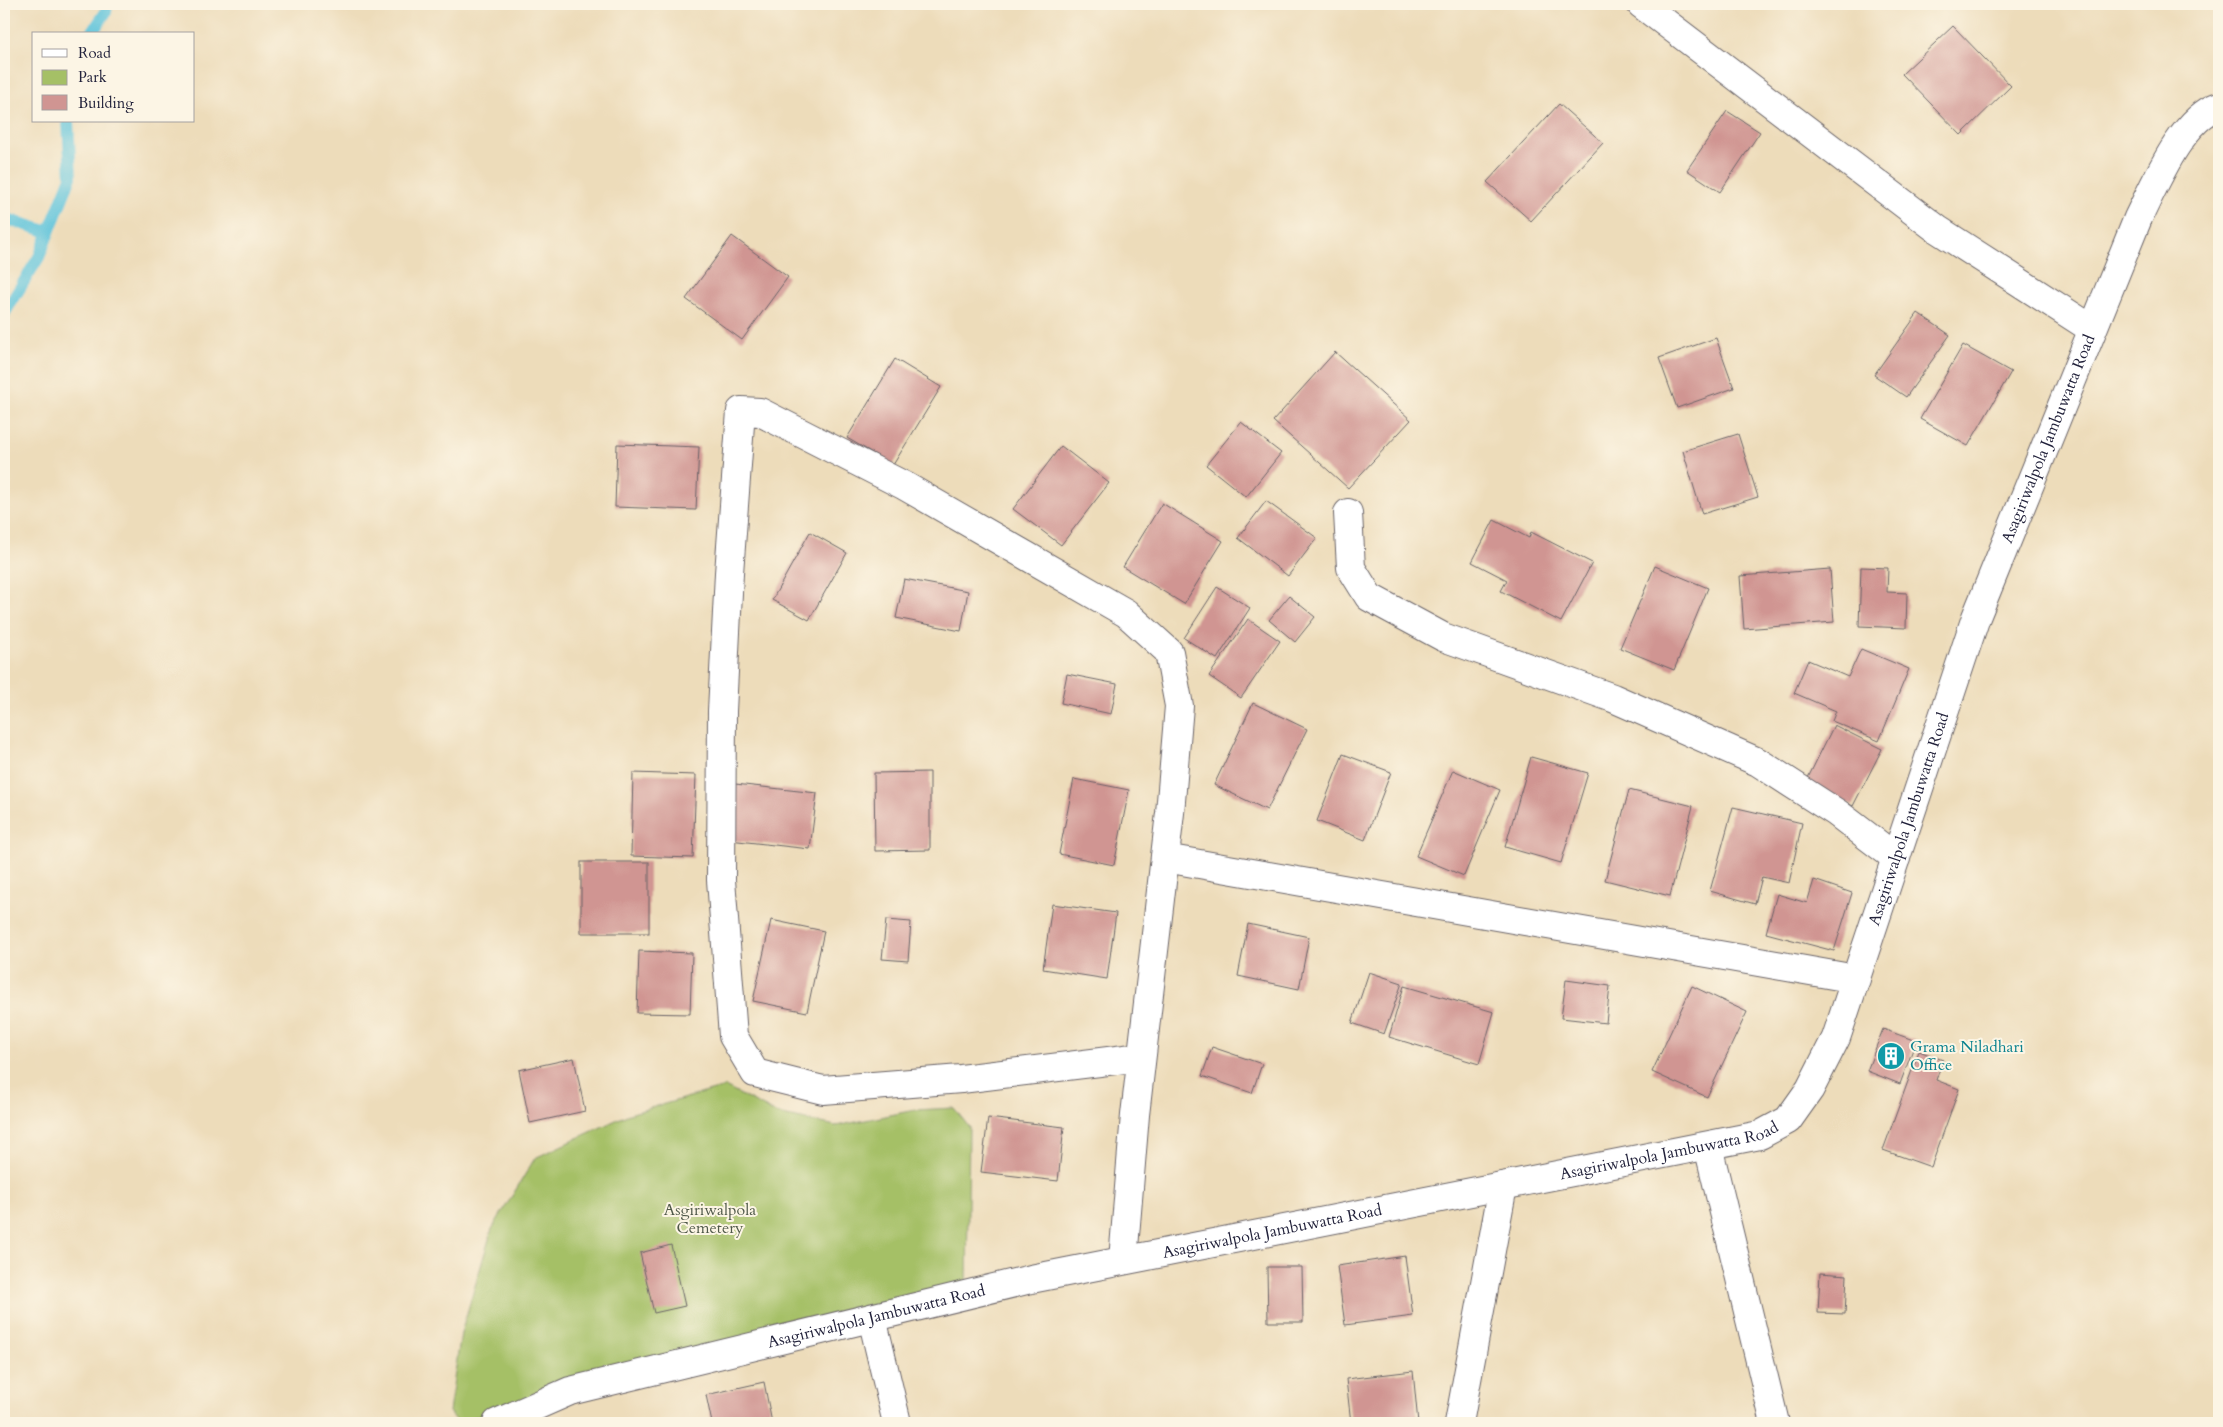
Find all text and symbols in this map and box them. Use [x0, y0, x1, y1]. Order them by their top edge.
legend [32, 32, 195, 122]
text: Road [78, 43, 111, 63]
text: Park [78, 67, 107, 87]
text: Building [78, 93, 134, 113]
street label: Asagiriwalpola Jambuwatta Road [1996, 331, 2101, 547]
street label: Asagiriwalpola Jambuwatta Road [1863, 709, 1955, 928]
place label: Grama Niladhari Office [1910, 1036, 2024, 1076]
building icon: Grama Niladhari Office [1876, 1041, 1906, 1071]
street label: Asagiriwalpola Jambuwatta Road [1558, 1116, 1783, 1185]
park label: Asgiriwalpola Cemetery [664, 1199, 756, 1239]
street label: Asagiriwalpola Jambuwatta Road [1161, 1199, 1384, 1264]
street label: Asagiriwalpola Jambuwatta Road [765, 1279, 988, 1354]

